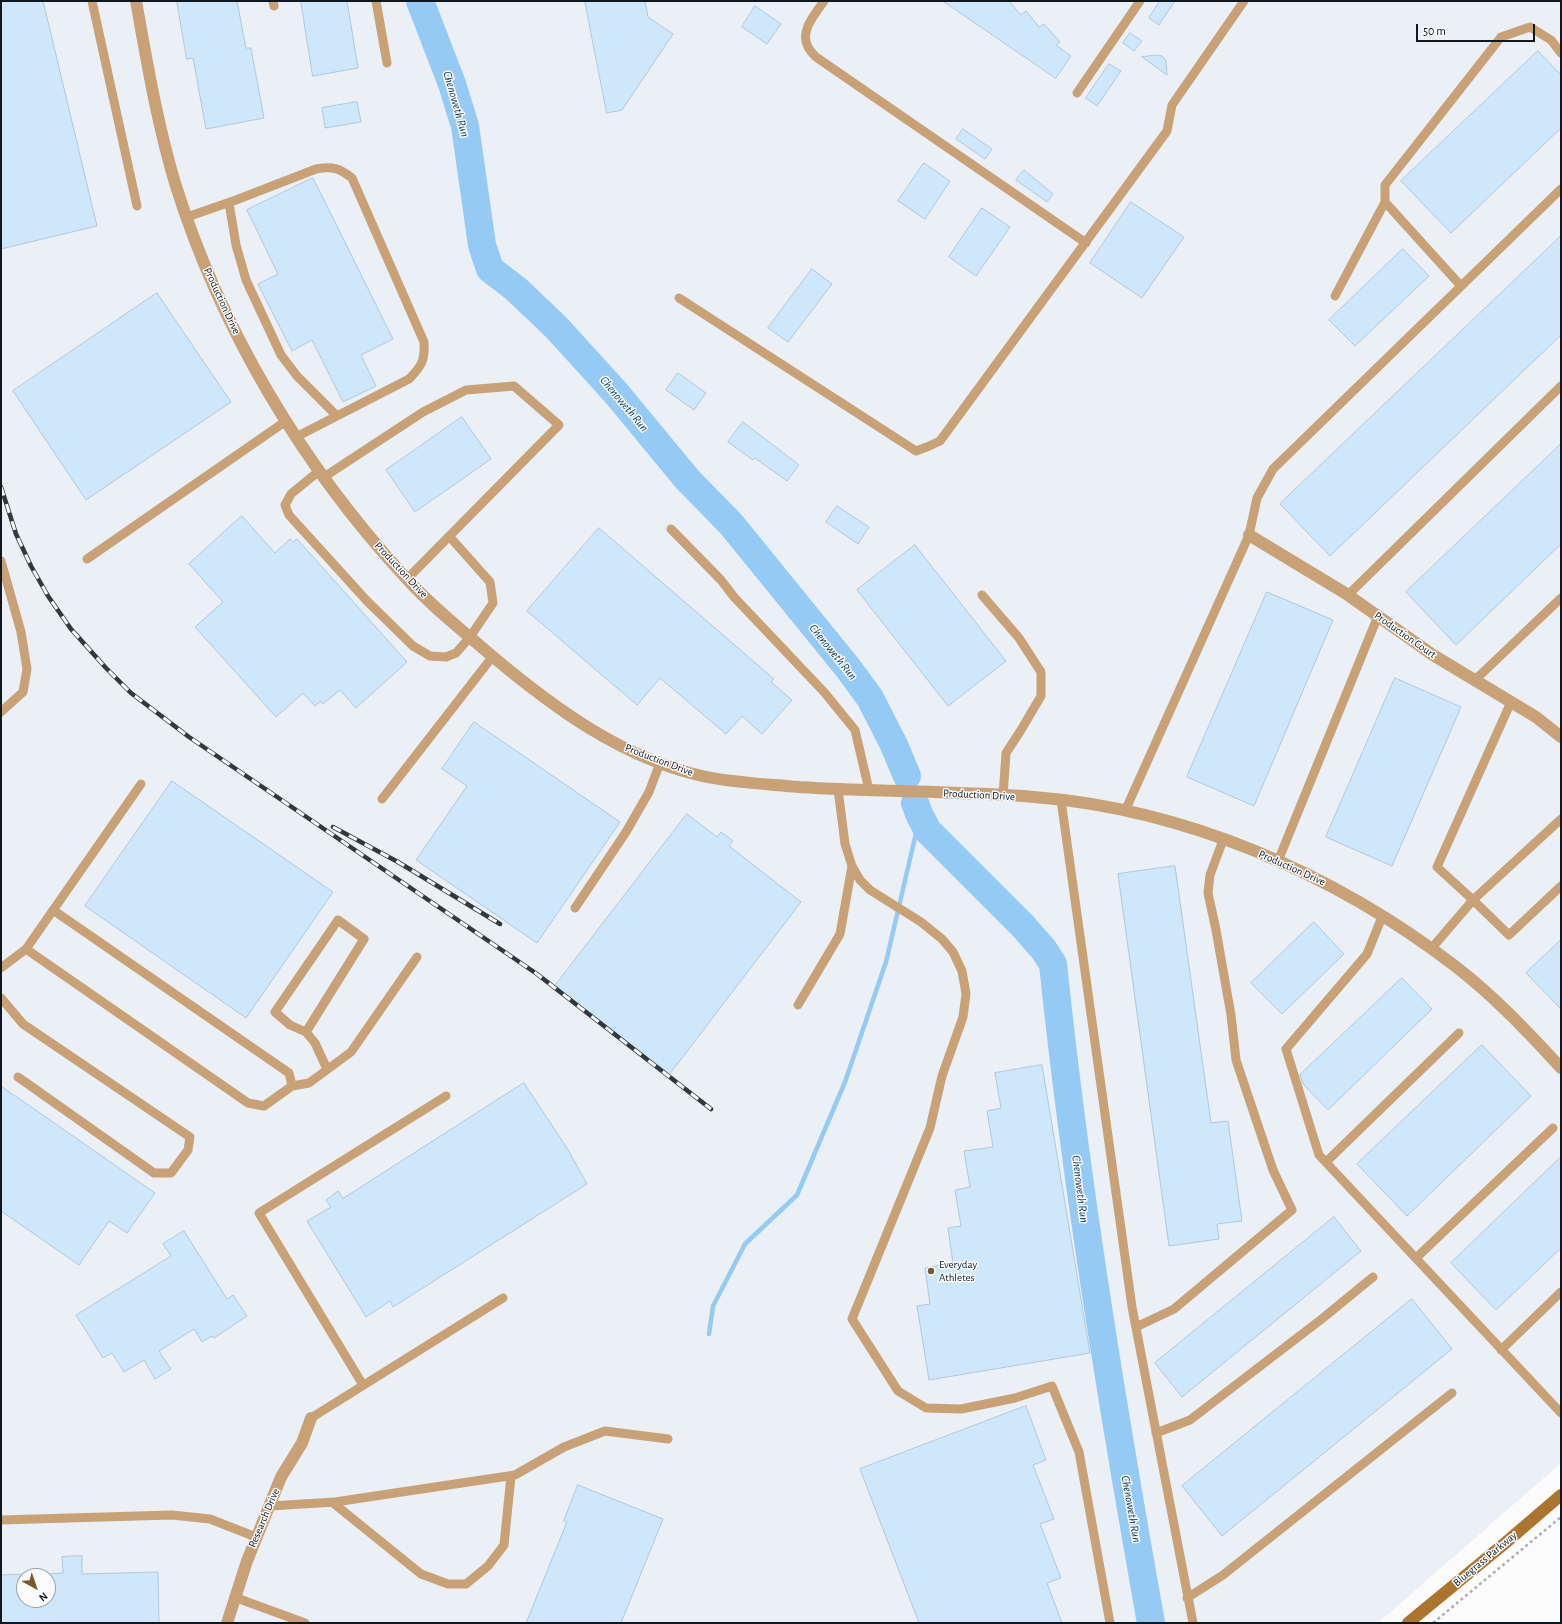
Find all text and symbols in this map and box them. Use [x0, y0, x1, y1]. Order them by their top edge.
scale bar [1418, 16, 1537, 42]
text: 50 m [1423, 25, 1446, 37]
water label: Chenoweth Run [440, 69, 472, 139]
street label: Production Drive [201, 266, 243, 336]
water label: Chenoweth Run [597, 373, 651, 435]
street label: Production Drive [372, 539, 430, 601]
street label: Production Court [1372, 609, 1438, 661]
water label: Chenoweth Run [806, 621, 860, 683]
street label: Production Drive [623, 741, 695, 779]
street label: Production Drive [943, 787, 1015, 803]
street label: Production Drive [1256, 847, 1328, 889]
water label: Chenoweth Run [1069, 1154, 1091, 1224]
place label: Everyday Athletes [939, 1258, 977, 1284]
marker: Everyday Athletes [926, 1266, 936, 1276]
water label: Chenoweth Run [1118, 1474, 1144, 1544]
street label: Research Drive [246, 1486, 282, 1550]
street label: Bluegrass Parkway [1451, 1529, 1519, 1589]
north arrow [16, 1568, 56, 1608]
text: N [37, 1590, 50, 1603]

